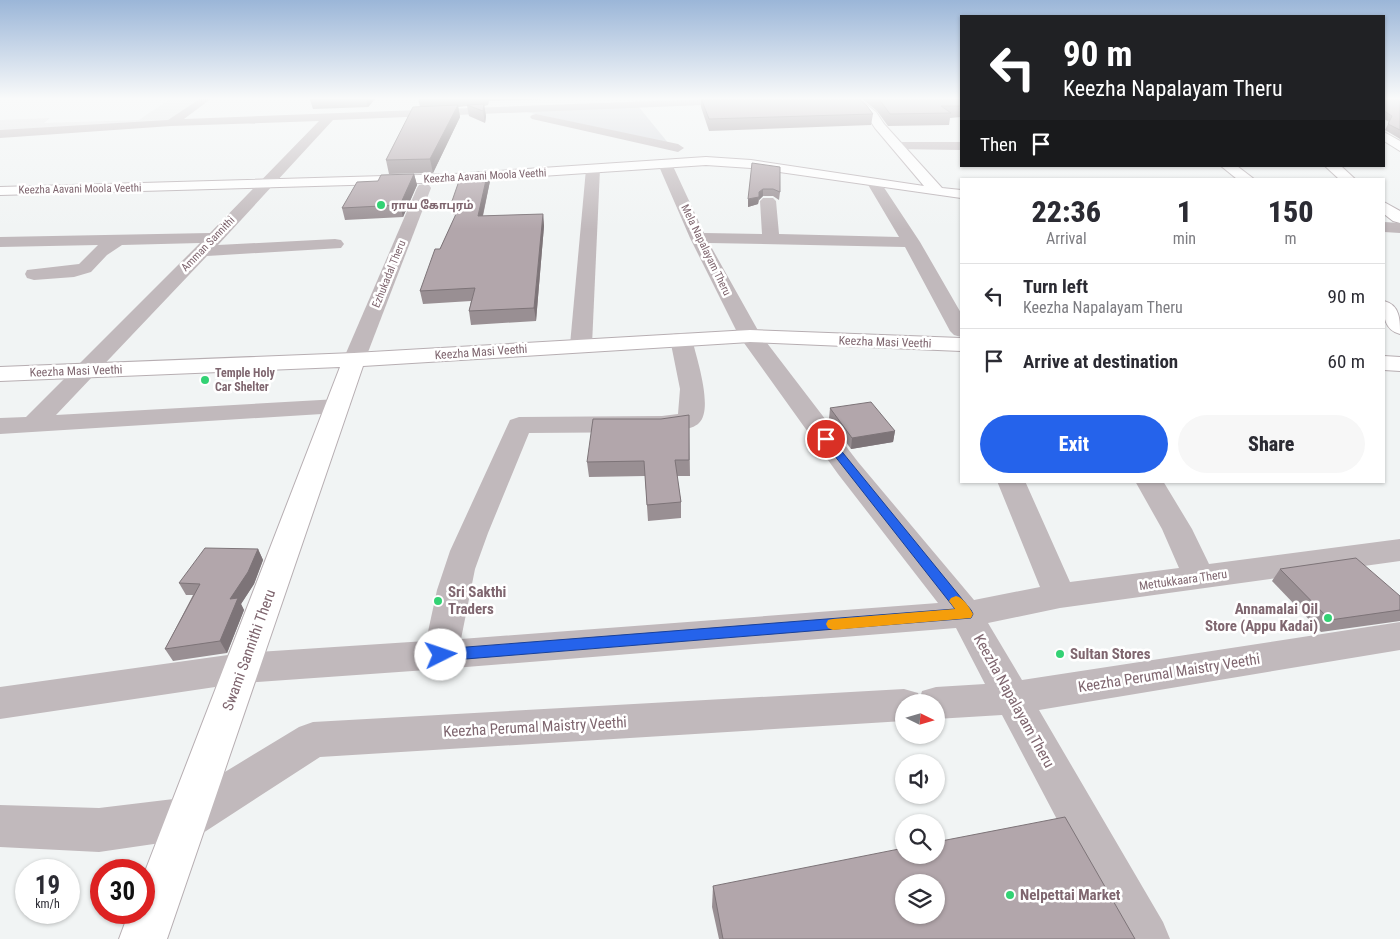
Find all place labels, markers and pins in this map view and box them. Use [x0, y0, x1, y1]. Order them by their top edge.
marker: ராய கோபுரம் [375, 199, 387, 211]
place label: ராய கோபுரம் [391, 199, 474, 213]
place label: Temple Holy Car Shelter [215, 366, 275, 394]
marker: Temple Holy Car Shelter [199, 374, 211, 386]
pin [805, 418, 847, 460]
place label: Sri Sakthi Traders [448, 583, 506, 618]
marker: Sri Sakthi Traders [432, 595, 444, 607]
place label: Annamalai Oil Store (Appu Kadai) [1205, 600, 1318, 635]
marker: Annamalai Oil Store (Appu Kadai) [1322, 612, 1334, 624]
place label: Sultan Stores [1070, 645, 1151, 663]
marker: Sultan Stores [1054, 648, 1066, 660]
place label: Nelpettai Market [1020, 886, 1121, 904]
marker: Nelpettai Market [1004, 889, 1016, 901]

